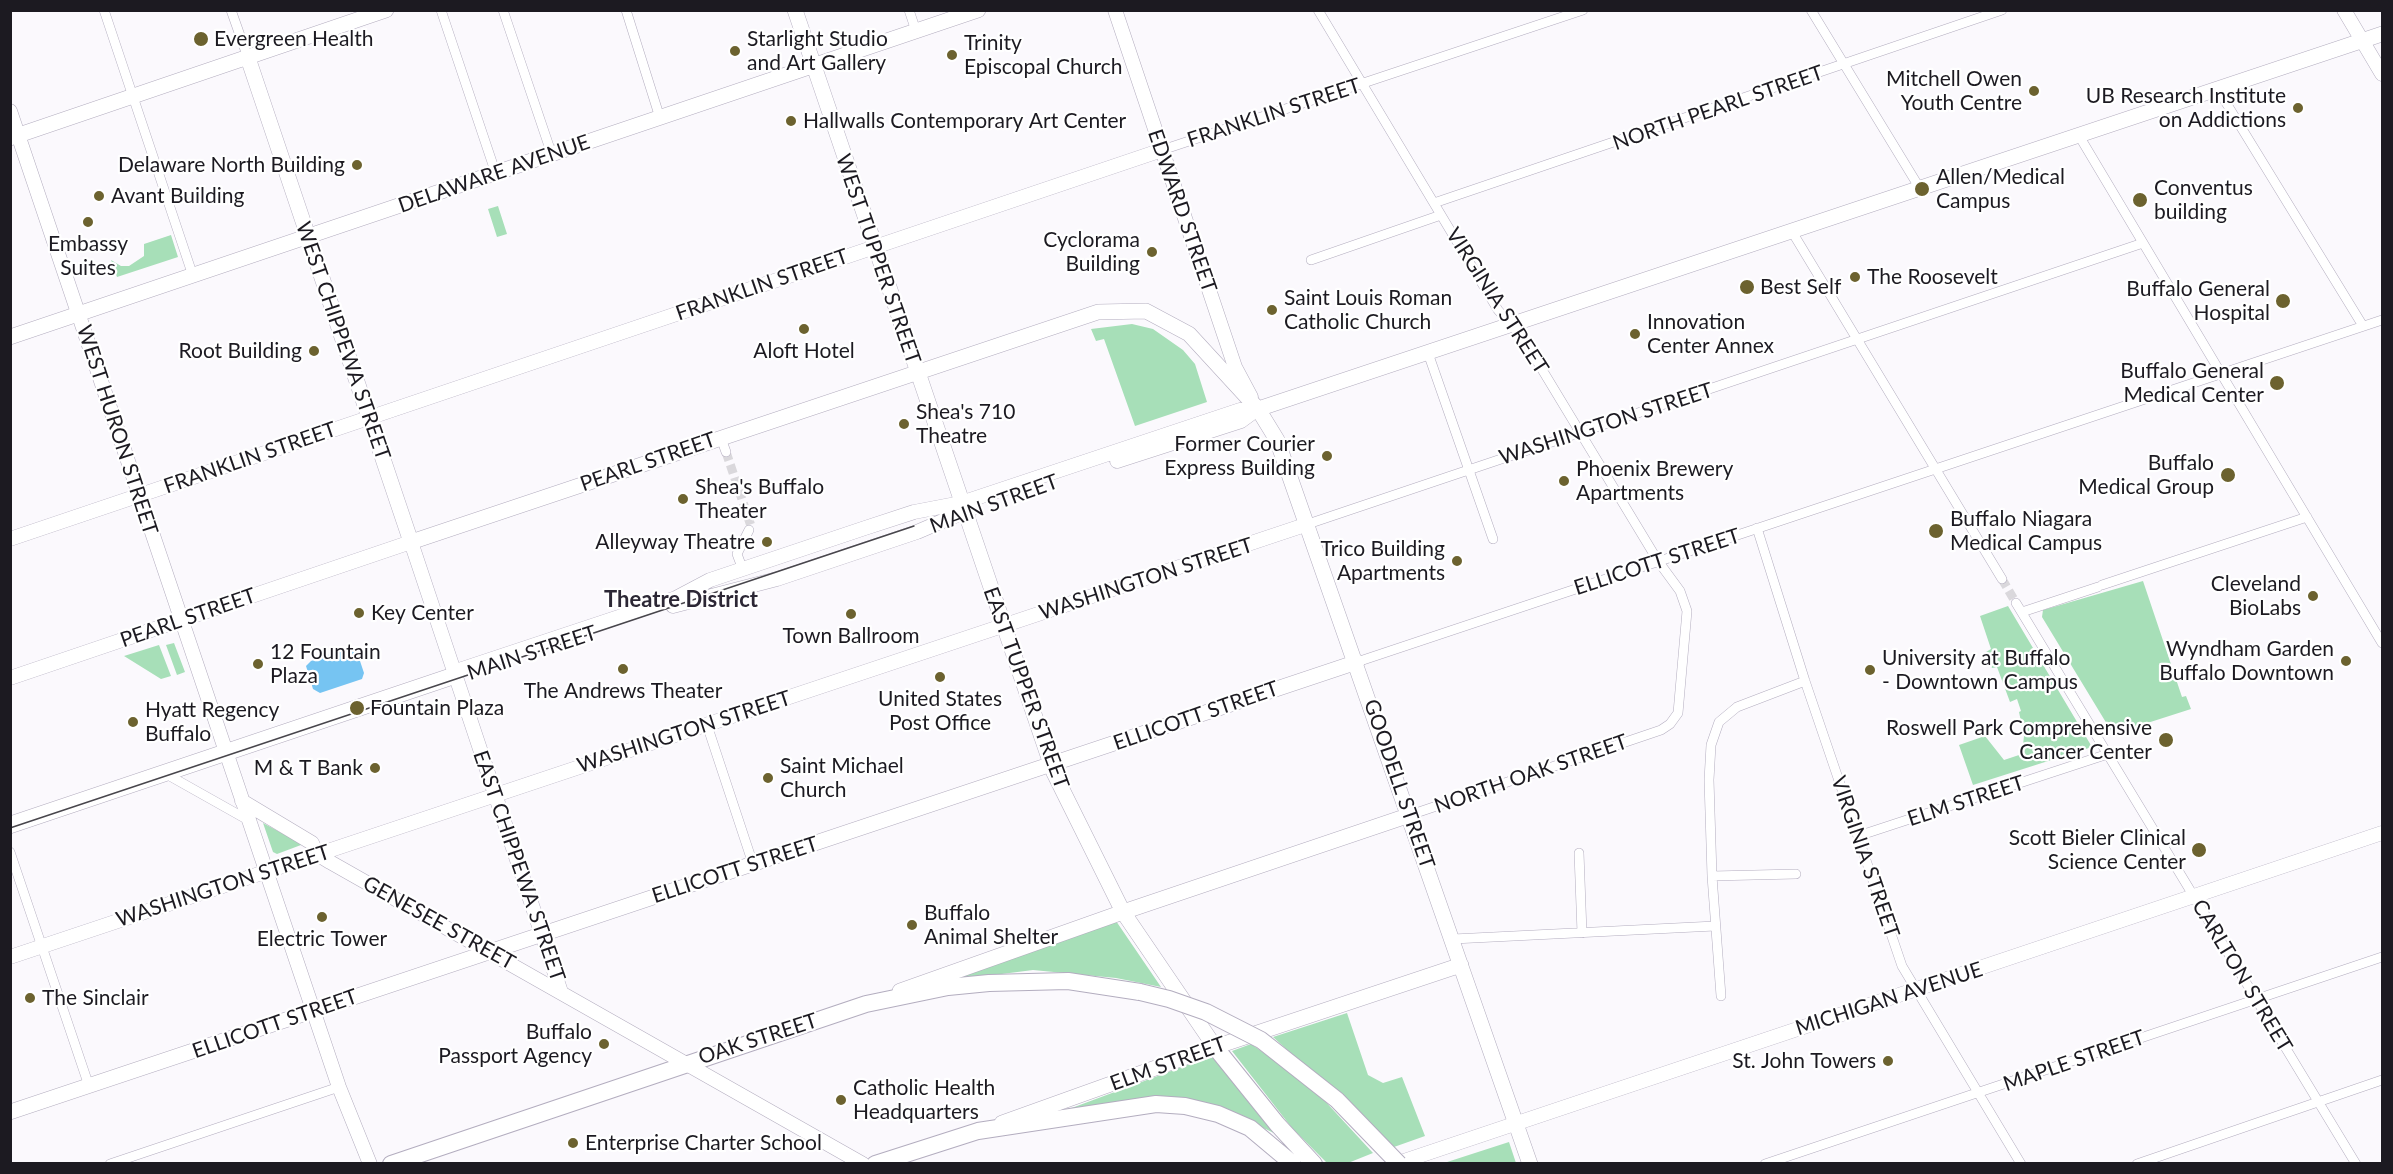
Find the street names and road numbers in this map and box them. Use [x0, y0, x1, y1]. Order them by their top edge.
street label: NORTH PEARL STREET [1609, 60, 1827, 156]
street label: FRANKLIN STREET [1184, 73, 1364, 153]
street label: EDWARD STREET [1142, 126, 1222, 296]
street label: DELAWARE AVENUE [395, 129, 593, 219]
street label: WEST TUPPER STREET [830, 151, 926, 367]
street label: WEST CHIPPEWA STREET [290, 219, 396, 463]
street label: VIRGINIA STREET [1440, 223, 1554, 379]
street label: FRANKLIN STREET [672, 244, 852, 326]
street label: WEST HURON STREET [71, 322, 163, 538]
street label: WASHINGTON STREET [1496, 378, 1716, 470]
street label: FRANKLIN STREET [160, 417, 340, 499]
street label: PEARL STREET [577, 427, 719, 497]
street label: MAIN STREET [926, 469, 1062, 539]
street label: ELLICOTT STREET [1571, 523, 1743, 601]
street label: WASHINGTON STREET [1036, 533, 1256, 625]
street label: PEARL STREET [117, 583, 259, 653]
street label: EAST TUPPER STREET [978, 584, 1074, 792]
street label: MAIN STREET [464, 620, 600, 686]
street label: ELLICOTT STREET [1110, 676, 1282, 756]
street label: WASHINGTON STREET [574, 686, 794, 778]
street label: GOODELL STREET [1358, 696, 1440, 872]
street label: NORTH OAK STREET [1431, 729, 1631, 819]
street label: EAST CHIPPEWA STREET [468, 747, 570, 985]
street label: ELM STREET [1904, 770, 2028, 832]
street label: VIRGINIA STREET [1826, 773, 1904, 941]
street label: ELLICOTT STREET [649, 831, 821, 909]
street label: WASHINGTON STREET [113, 840, 333, 932]
street label: GENESEE STREET [358, 871, 520, 975]
street label: CARLTON STREET [2186, 895, 2298, 1057]
street label: MICHIGAN AVENUE [1792, 957, 1986, 1041]
street label: ELLICOTT STREET [189, 984, 361, 1064]
street label: OAK STREET [695, 1008, 821, 1070]
street label: MAPLE STREET [2000, 1025, 2148, 1097]
street label: ELM STREET [1107, 1031, 1229, 1097]

